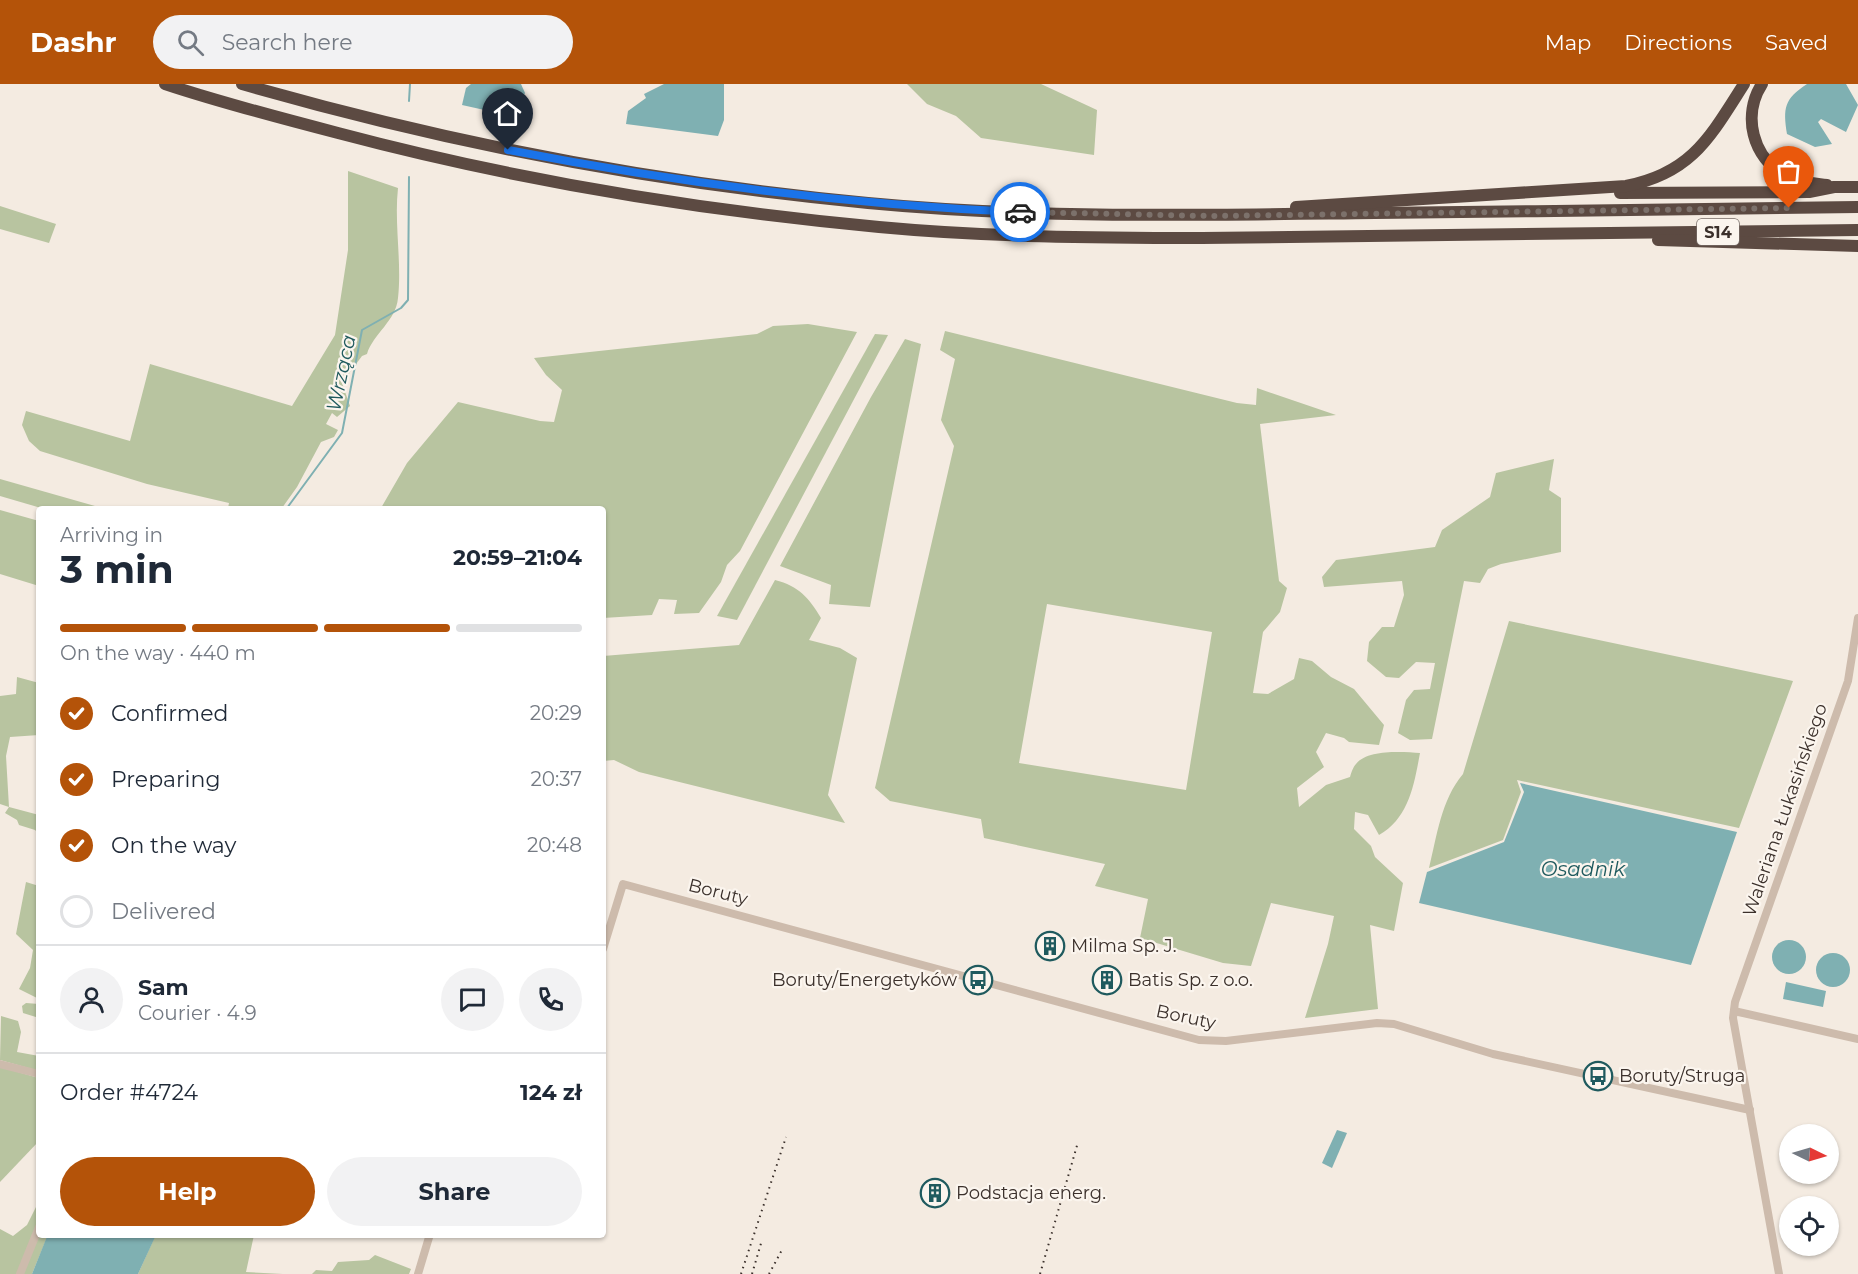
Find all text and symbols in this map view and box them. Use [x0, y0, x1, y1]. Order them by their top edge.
search box [153, 15, 573, 69]
text: Dashr [30, 25, 117, 59]
icon: search [174, 26, 207, 59]
text: Search here [222, 29, 353, 56]
text: Map [1545, 30, 1591, 55]
text: Directions [1624, 30, 1732, 55]
text: Saved [1765, 30, 1828, 55]
pin [482, 88, 533, 150]
icon: home [491, 97, 524, 130]
pin [1763, 146, 1814, 208]
icon: bag [1772, 155, 1805, 188]
courier [990, 182, 1050, 242]
icon: car [1004, 196, 1037, 229]
road number: S14 [1697, 219, 1739, 245]
water label: Wrząca [321, 333, 361, 413]
text: Arriving in [60, 523, 163, 547]
text: 20:59–21:04 [453, 544, 582, 571]
text: 3 min [60, 545, 174, 593]
text: On the way · 440 m [60, 641, 256, 665]
icon: check [60, 697, 93, 730]
text: Confirmed [111, 700, 228, 727]
text: 20:29 [530, 701, 582, 725]
street label: Waleriana Łukasińskiego [1738, 701, 1832, 919]
icon: check [60, 763, 93, 796]
text: Preparing [111, 766, 220, 793]
text: 20:37 [530, 767, 582, 791]
icon: check [60, 829, 93, 862]
text: On the way [111, 832, 236, 859]
text: 20:48 [527, 833, 582, 857]
water label: Osadnik [1541, 857, 1626, 881]
street label: Boruty [686, 874, 750, 910]
text: Delivered [111, 898, 216, 925]
building icon: Milma Sp. J. [1034, 930, 1066, 962]
place label: Milma Sp. J. [1071, 935, 1177, 957]
bus stop icon: Boruty/Energetyków [962, 964, 994, 996]
building icon: Batis Sp. z o.o. [1091, 964, 1123, 996]
button: person [60, 968, 123, 1031]
button: chat [441, 968, 504, 1031]
button: phone [519, 968, 582, 1031]
place label: Boruty/Energetyków [772, 969, 957, 991]
place label: Batis Sp. z o.o. [1128, 969, 1253, 991]
text: Sam [138, 974, 189, 1001]
street label: Boruty [1154, 1000, 1218, 1034]
text: Courier · 4.9 [138, 1001, 257, 1025]
bus stop icon: Boruty/Struga [1582, 1060, 1614, 1092]
place label: Boruty/Struga [1619, 1065, 1745, 1087]
text: Order #4724 [60, 1079, 198, 1106]
text: 124 zł [520, 1079, 582, 1106]
north arrow [1779, 1124, 1839, 1184]
map controls [1779, 1124, 1839, 1256]
button: Help [60, 1157, 315, 1226]
button: Share [327, 1157, 582, 1226]
building icon: Podstacja energ. [919, 1177, 951, 1209]
place label: Podstacja energ. [956, 1182, 1106, 1204]
button: locate [1779, 1196, 1839, 1256]

